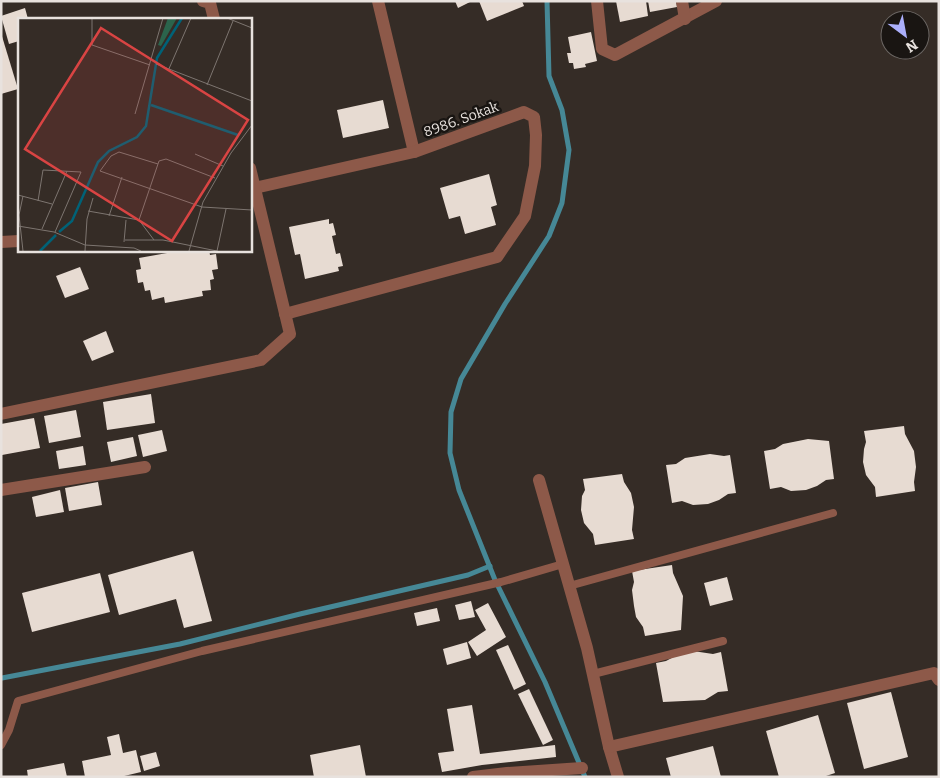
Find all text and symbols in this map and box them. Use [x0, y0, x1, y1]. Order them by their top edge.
north arrow [880, 10, 930, 60]
inset map [18, 18, 251, 251]
text: N [902, 36, 921, 56]
street label: 8986. Sokak [421, 98, 501, 141]

